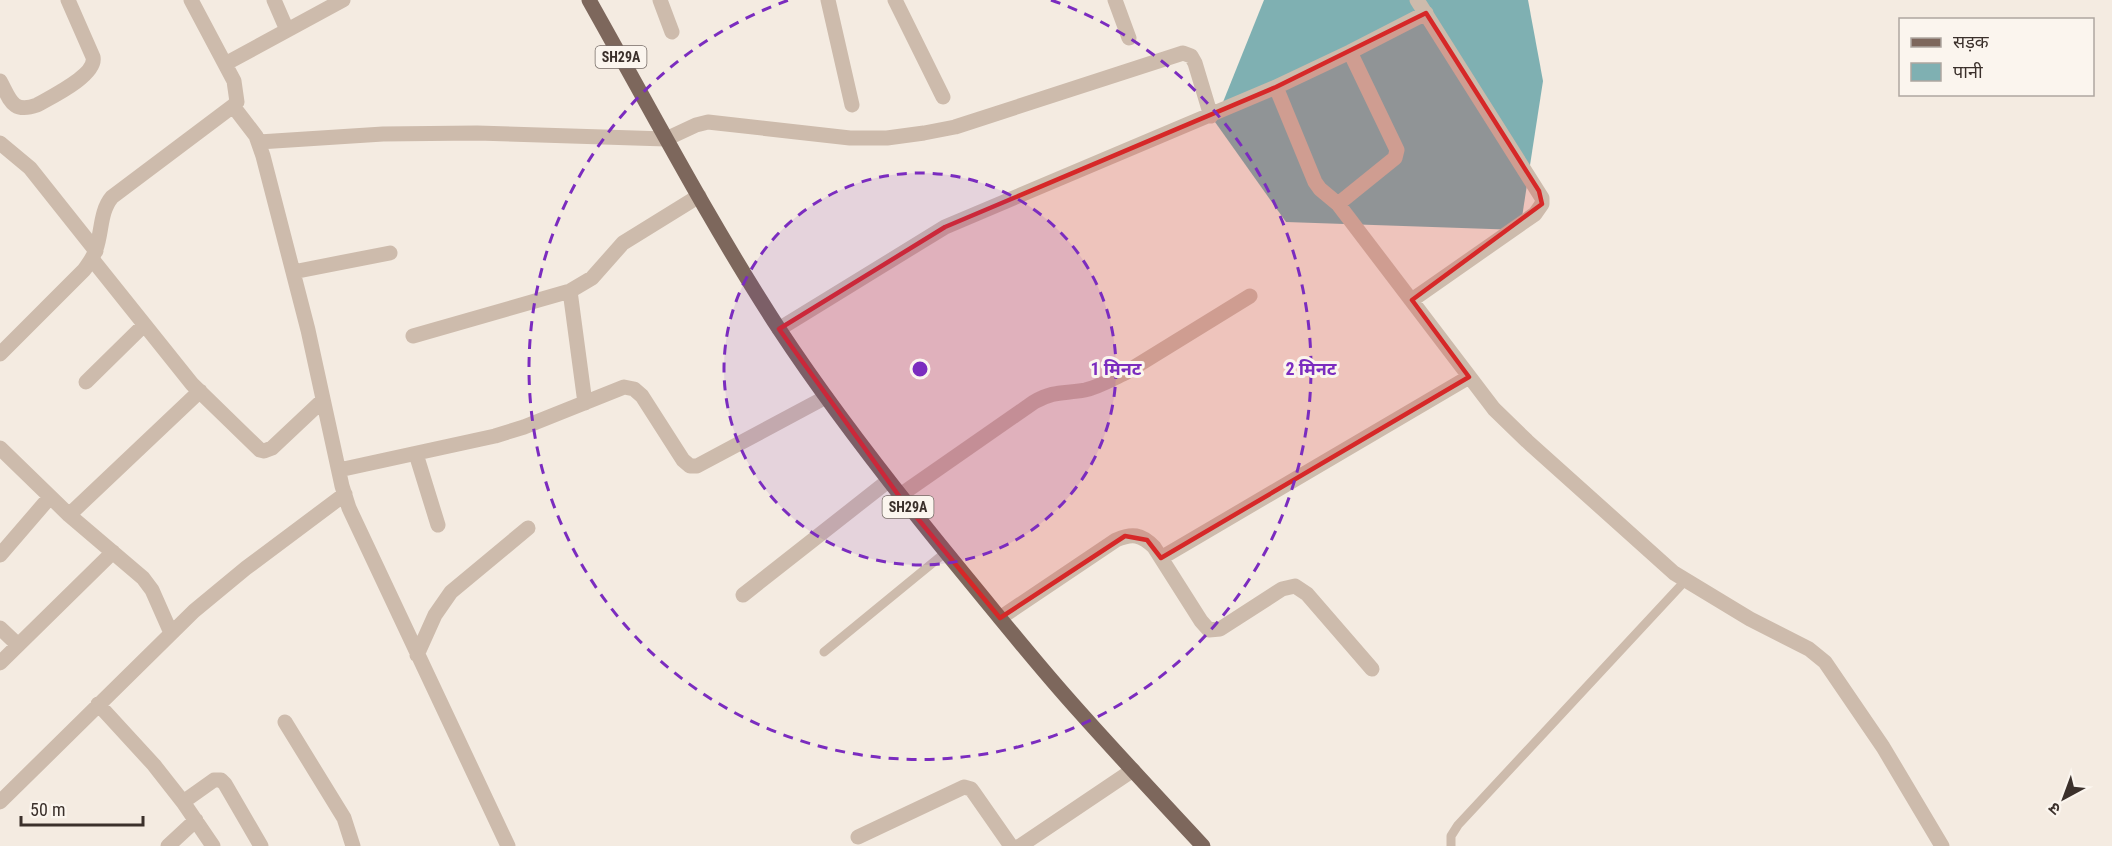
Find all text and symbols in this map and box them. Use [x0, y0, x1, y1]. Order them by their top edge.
legend [1899, 18, 2094, 96]
text: सड़क [1953, 31, 1990, 52]
road number: SH29A [596, 46, 646, 68]
text: पानी [1953, 61, 1983, 82]
text: 1 मिनट [1090, 358, 1142, 379]
text: 2 मिनट [1285, 358, 1337, 379]
centre of rings [910, 359, 930, 379]
road number: SH29A [882, 496, 934, 518]
north arrow [2034, 768, 2094, 828]
scale bar [21, 789, 142, 827]
text: उ [2044, 798, 2064, 819]
text: 50 m [30, 799, 65, 820]

